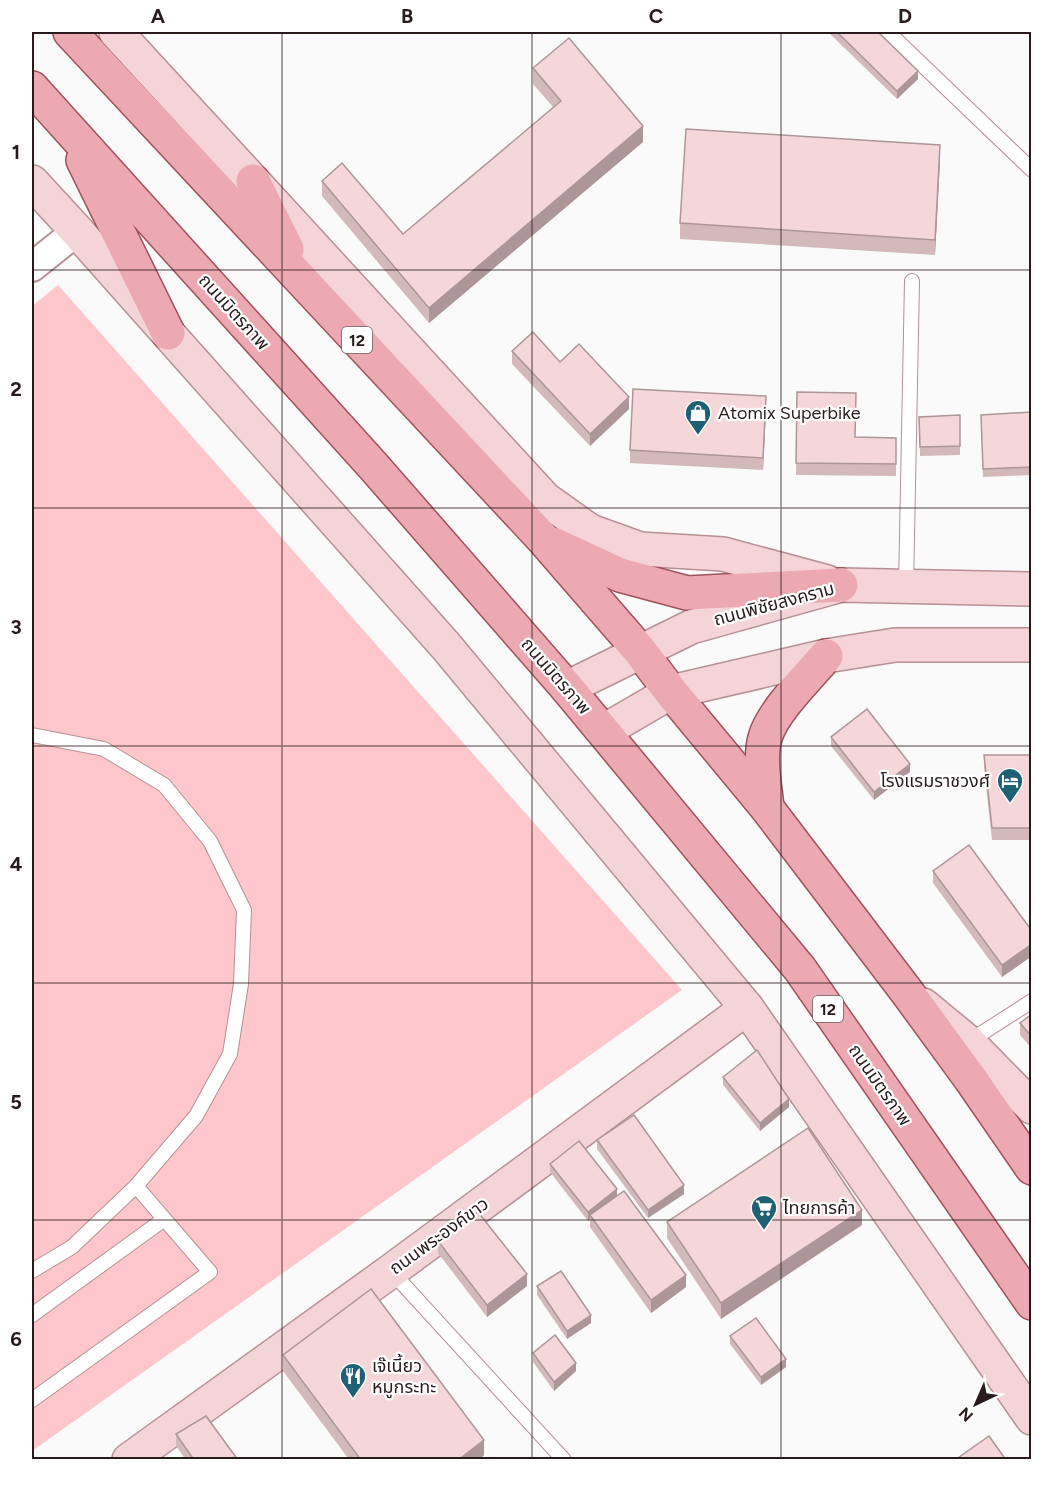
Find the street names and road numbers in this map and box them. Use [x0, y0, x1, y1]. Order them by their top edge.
street label: ถนนมิตรภาพ [194, 269, 274, 355]
road number: 12 [342, 327, 372, 353]
street label: ถนนพิชัยสงคราม [711, 577, 837, 631]
street label: ถนนมิตรภาพ [517, 633, 595, 719]
road number: 12 [813, 996, 843, 1022]
street label: ถนนมิตรภาพ [844, 1040, 916, 1130]
street label: ถนนพระองค์ขาว [385, 1193, 493, 1279]

